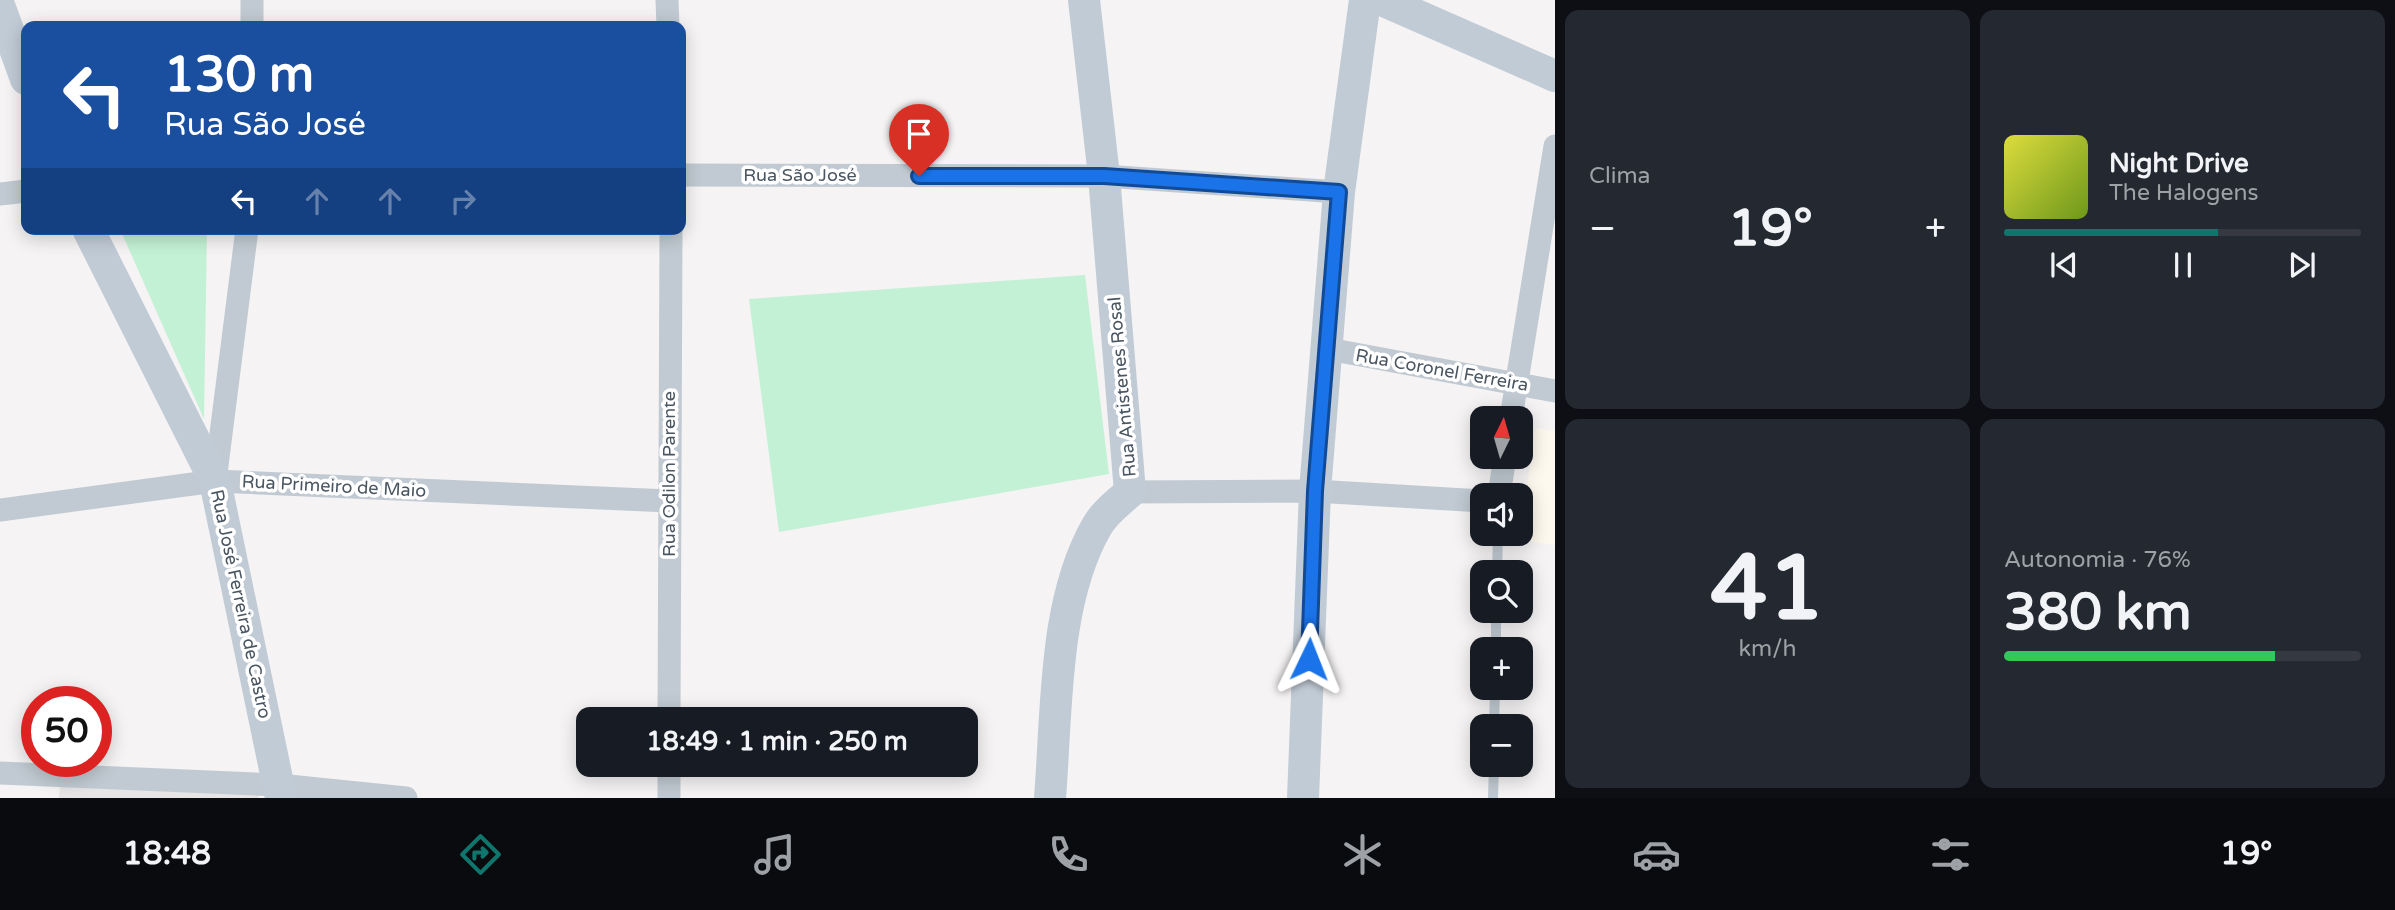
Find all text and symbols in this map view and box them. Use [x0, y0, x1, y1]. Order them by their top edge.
text: 130 m [164, 46, 314, 105]
icon: left [49, 49, 140, 140]
pin [889, 104, 949, 176]
text: Rua São José [164, 106, 366, 144]
icon: arrive [900, 115, 938, 153]
text: Night Drive [2109, 148, 2249, 179]
text: Clima [1589, 162, 1650, 190]
street label: Rua São José [743, 164, 857, 186]
text: The Halogens [2109, 179, 2258, 207]
icon: left [225, 182, 263, 220]
icon: ahead [298, 182, 336, 220]
icon: ahead [371, 182, 409, 220]
icon: right [444, 182, 482, 220]
text: 19° [1728, 197, 1813, 260]
text: − [1589, 206, 1616, 252]
text: + [1925, 206, 1946, 252]
icon: previous [2045, 246, 2083, 284]
icon: pause [2164, 246, 2202, 284]
icon: next [2283, 246, 2321, 284]
street label: Rua Antistenes Rosal [1103, 296, 1141, 478]
street label: Rua Coronel Ferreira [1354, 344, 1530, 396]
street label: Rua Odilon Parente [658, 391, 680, 557]
north arrow [1470, 406, 1533, 469]
map controls [1470, 406, 1533, 777]
street label: Rua Primeiro de Maio [241, 470, 427, 502]
button: sound [1470, 483, 1533, 546]
street label: Rua José Ferreira de Castro [206, 487, 276, 721]
text: 41 [1710, 534, 1825, 644]
text: Autonomia · 76% [2004, 546, 2191, 574]
button: search [1470, 560, 1533, 623]
text: 380 km [2004, 581, 2192, 644]
position arrow [1272, 622, 1346, 696]
text: km/h [1739, 635, 1796, 663]
button: + [1470, 637, 1533, 700]
speed limit sign: 50 [21, 686, 112, 777]
button: − [1470, 714, 1533, 777]
text: 18:49 · 1 min · 250 m [646, 726, 908, 757]
icon: directions [456, 830, 505, 879]
icon: music [750, 830, 799, 879]
icon: phone [1044, 830, 1093, 879]
icon: climate [1338, 830, 1387, 879]
icon: car [1632, 830, 1681, 879]
icon: filters [1926, 830, 1975, 879]
text: 18:48 [122, 835, 211, 873]
text: 19° [2220, 835, 2272, 873]

